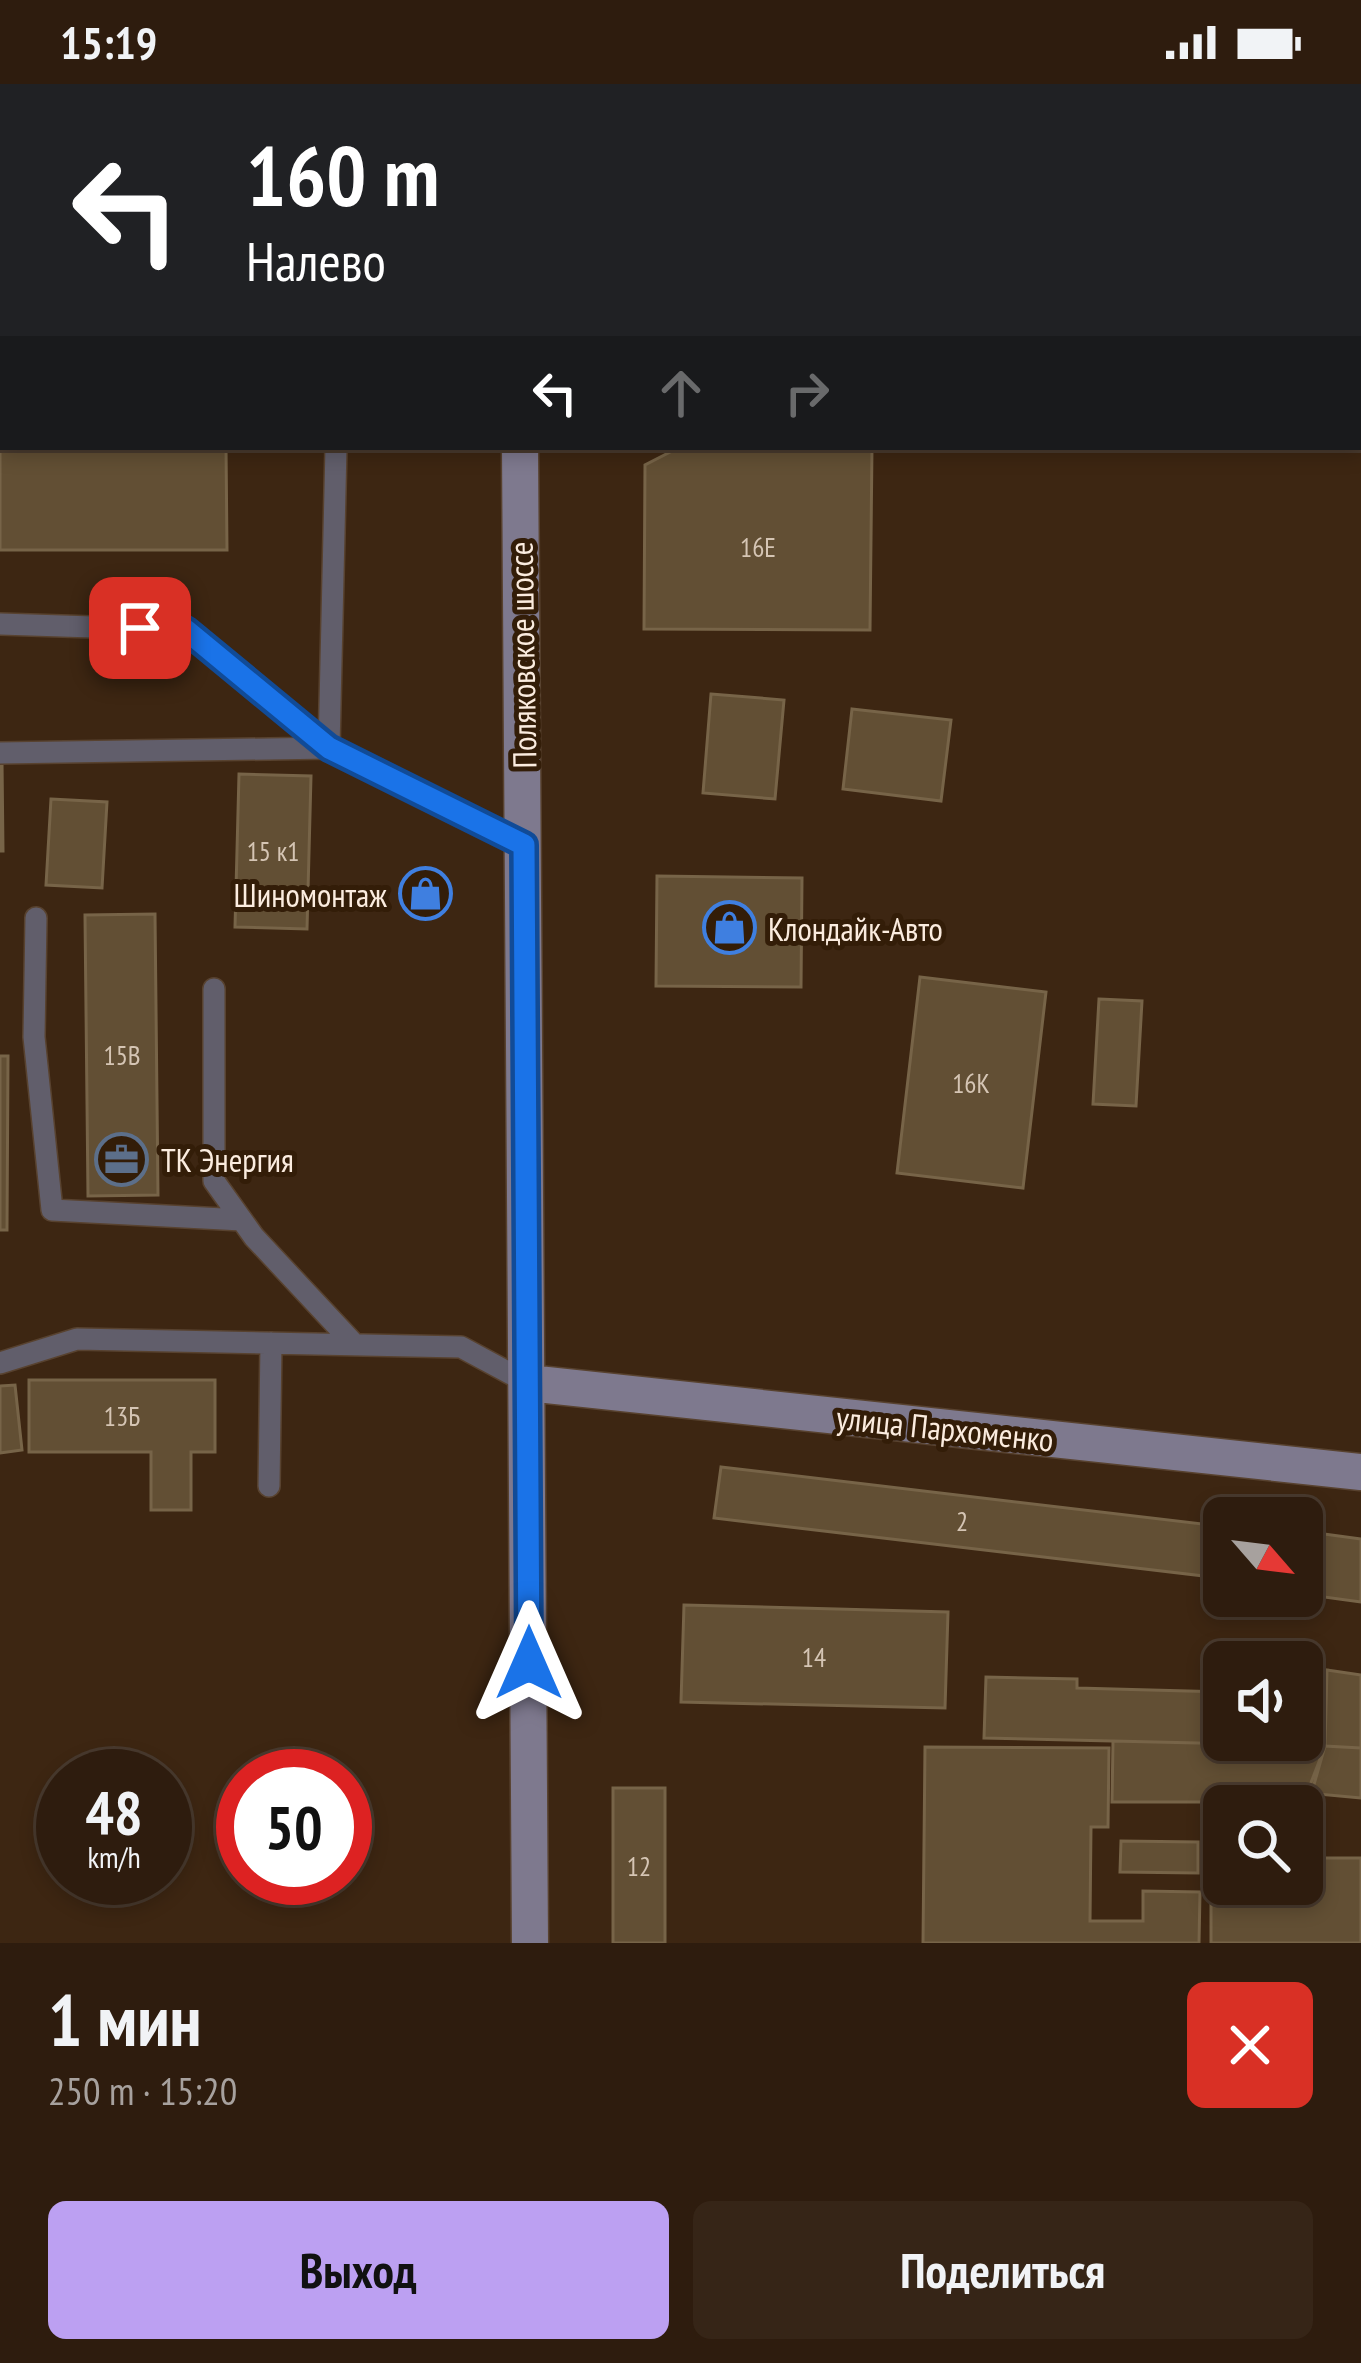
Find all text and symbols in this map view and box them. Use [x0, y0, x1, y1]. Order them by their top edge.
text: 15:19 [60, 13, 157, 71]
text: 160 m [246, 120, 439, 229]
icon: left [48, 132, 204, 288]
text: Налево [246, 226, 386, 296]
icon: left [522, 360, 588, 426]
icon: ahead [648, 360, 714, 426]
icon: right [774, 360, 840, 426]
house number: 16Е [740, 530, 776, 564]
street label: Поляковское шоссе [499, 541, 545, 769]
pin [89, 577, 191, 679]
icon: arrive [107, 595, 173, 661]
house number: 15 к1 [247, 834, 299, 868]
shop icon: Шиномонтаж [398, 866, 454, 922]
place label: Шиномонтаж [234, 873, 387, 916]
shop icon: Клондайк-Авто [701, 900, 757, 956]
place label: Клондайк-Авто [768, 907, 943, 950]
house number: 15В [103, 1038, 141, 1072]
house number: 16К [952, 1066, 990, 1100]
office icon: ТК Энергия [94, 1131, 150, 1187]
place label: ТК Энергия [161, 1138, 294, 1181]
street label: улица Пархоменко [834, 1395, 1056, 1461]
house number: 13Б [104, 1399, 140, 1433]
north arrow [1203, 1497, 1323, 1617]
map controls [1203, 1497, 1323, 1905]
house number: 2 [956, 1504, 968, 1538]
position arrow [466, 1600, 592, 1726]
house number: 14 [802, 1640, 826, 1674]
button: sound [1203, 1641, 1323, 1761]
speed limit sign: 50 [216, 1749, 372, 1905]
text: 48 [85, 1773, 143, 1851]
button: search [1203, 1785, 1323, 1905]
text: km/h [87, 1837, 141, 1876]
house number: 12 [627, 1849, 651, 1883]
text: 1 мин [48, 1973, 202, 2066]
button: close [1187, 1982, 1313, 2108]
text: 250 m · 15:20 [48, 2065, 237, 2116]
button: Выход [48, 2201, 669, 2339]
button: Поделиться [693, 2201, 1313, 2339]

